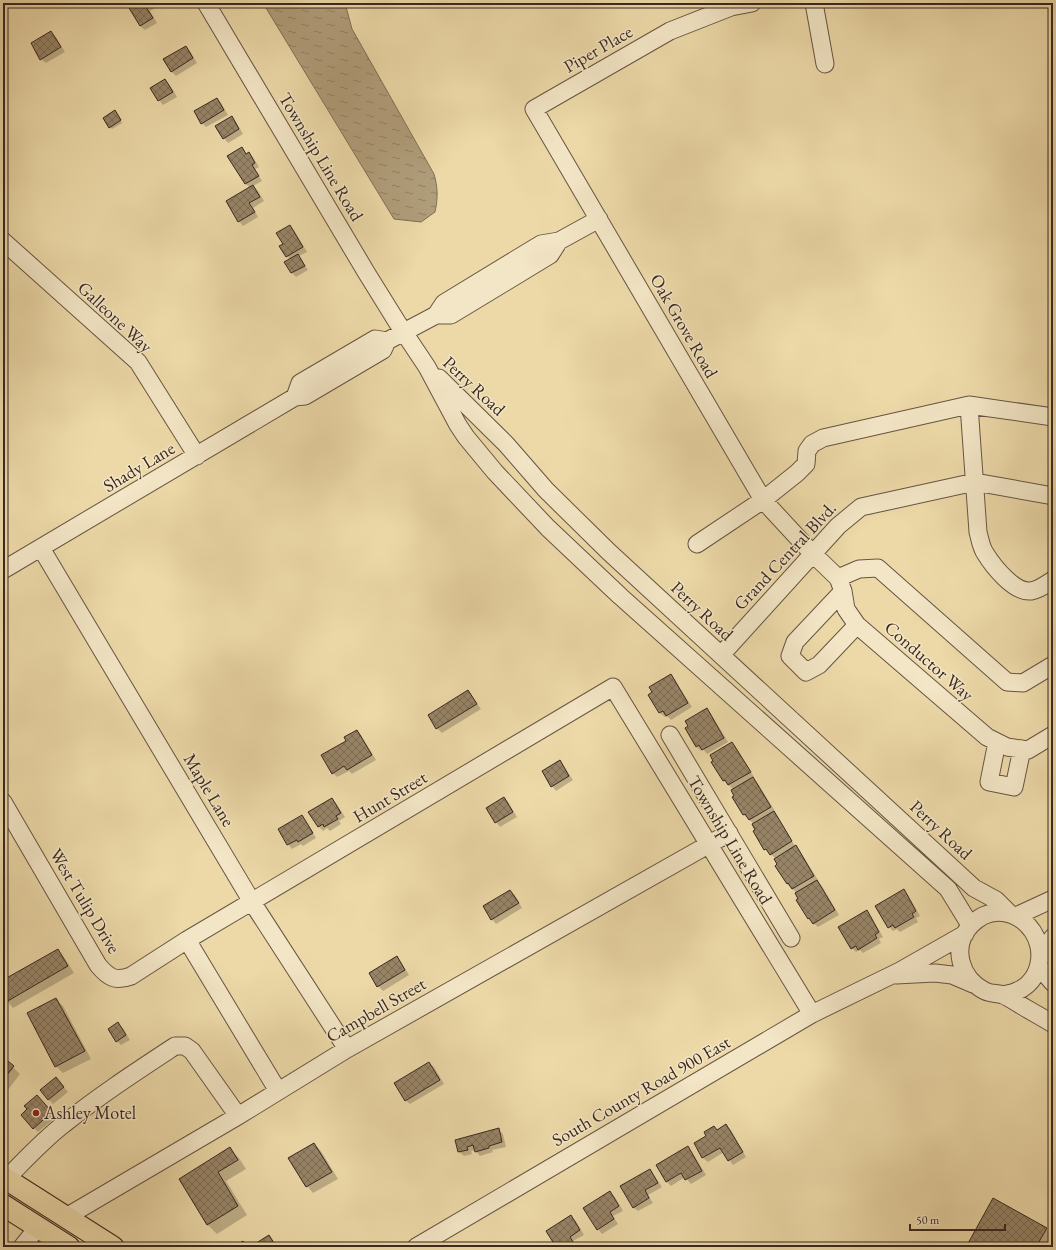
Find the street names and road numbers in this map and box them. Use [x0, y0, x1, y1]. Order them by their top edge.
street label: Piper Place [559, 20, 636, 77]
street label: Township Line Road [274, 88, 369, 226]
street label: Oak Grove Road [645, 270, 724, 383]
street label: Galleone Way [73, 276, 158, 357]
street label: Perry Road [438, 351, 511, 421]
street label: Shady Lane [99, 436, 179, 497]
street label: Grand Central Blvd. [728, 497, 841, 615]
street label: Perry Road [666, 576, 739, 646]
street label: Conductor Way [880, 616, 979, 706]
street label: Maple Lane [179, 749, 240, 831]
street label: Hunt Street [349, 765, 431, 828]
street label: Township Line Road [683, 771, 778, 909]
street label: Perry Road [905, 795, 978, 865]
street label: West Tulip Drive [45, 844, 126, 957]
street label: Campbell Street [322, 972, 430, 1047]
street label: South County Road 900 East [547, 1030, 734, 1151]

